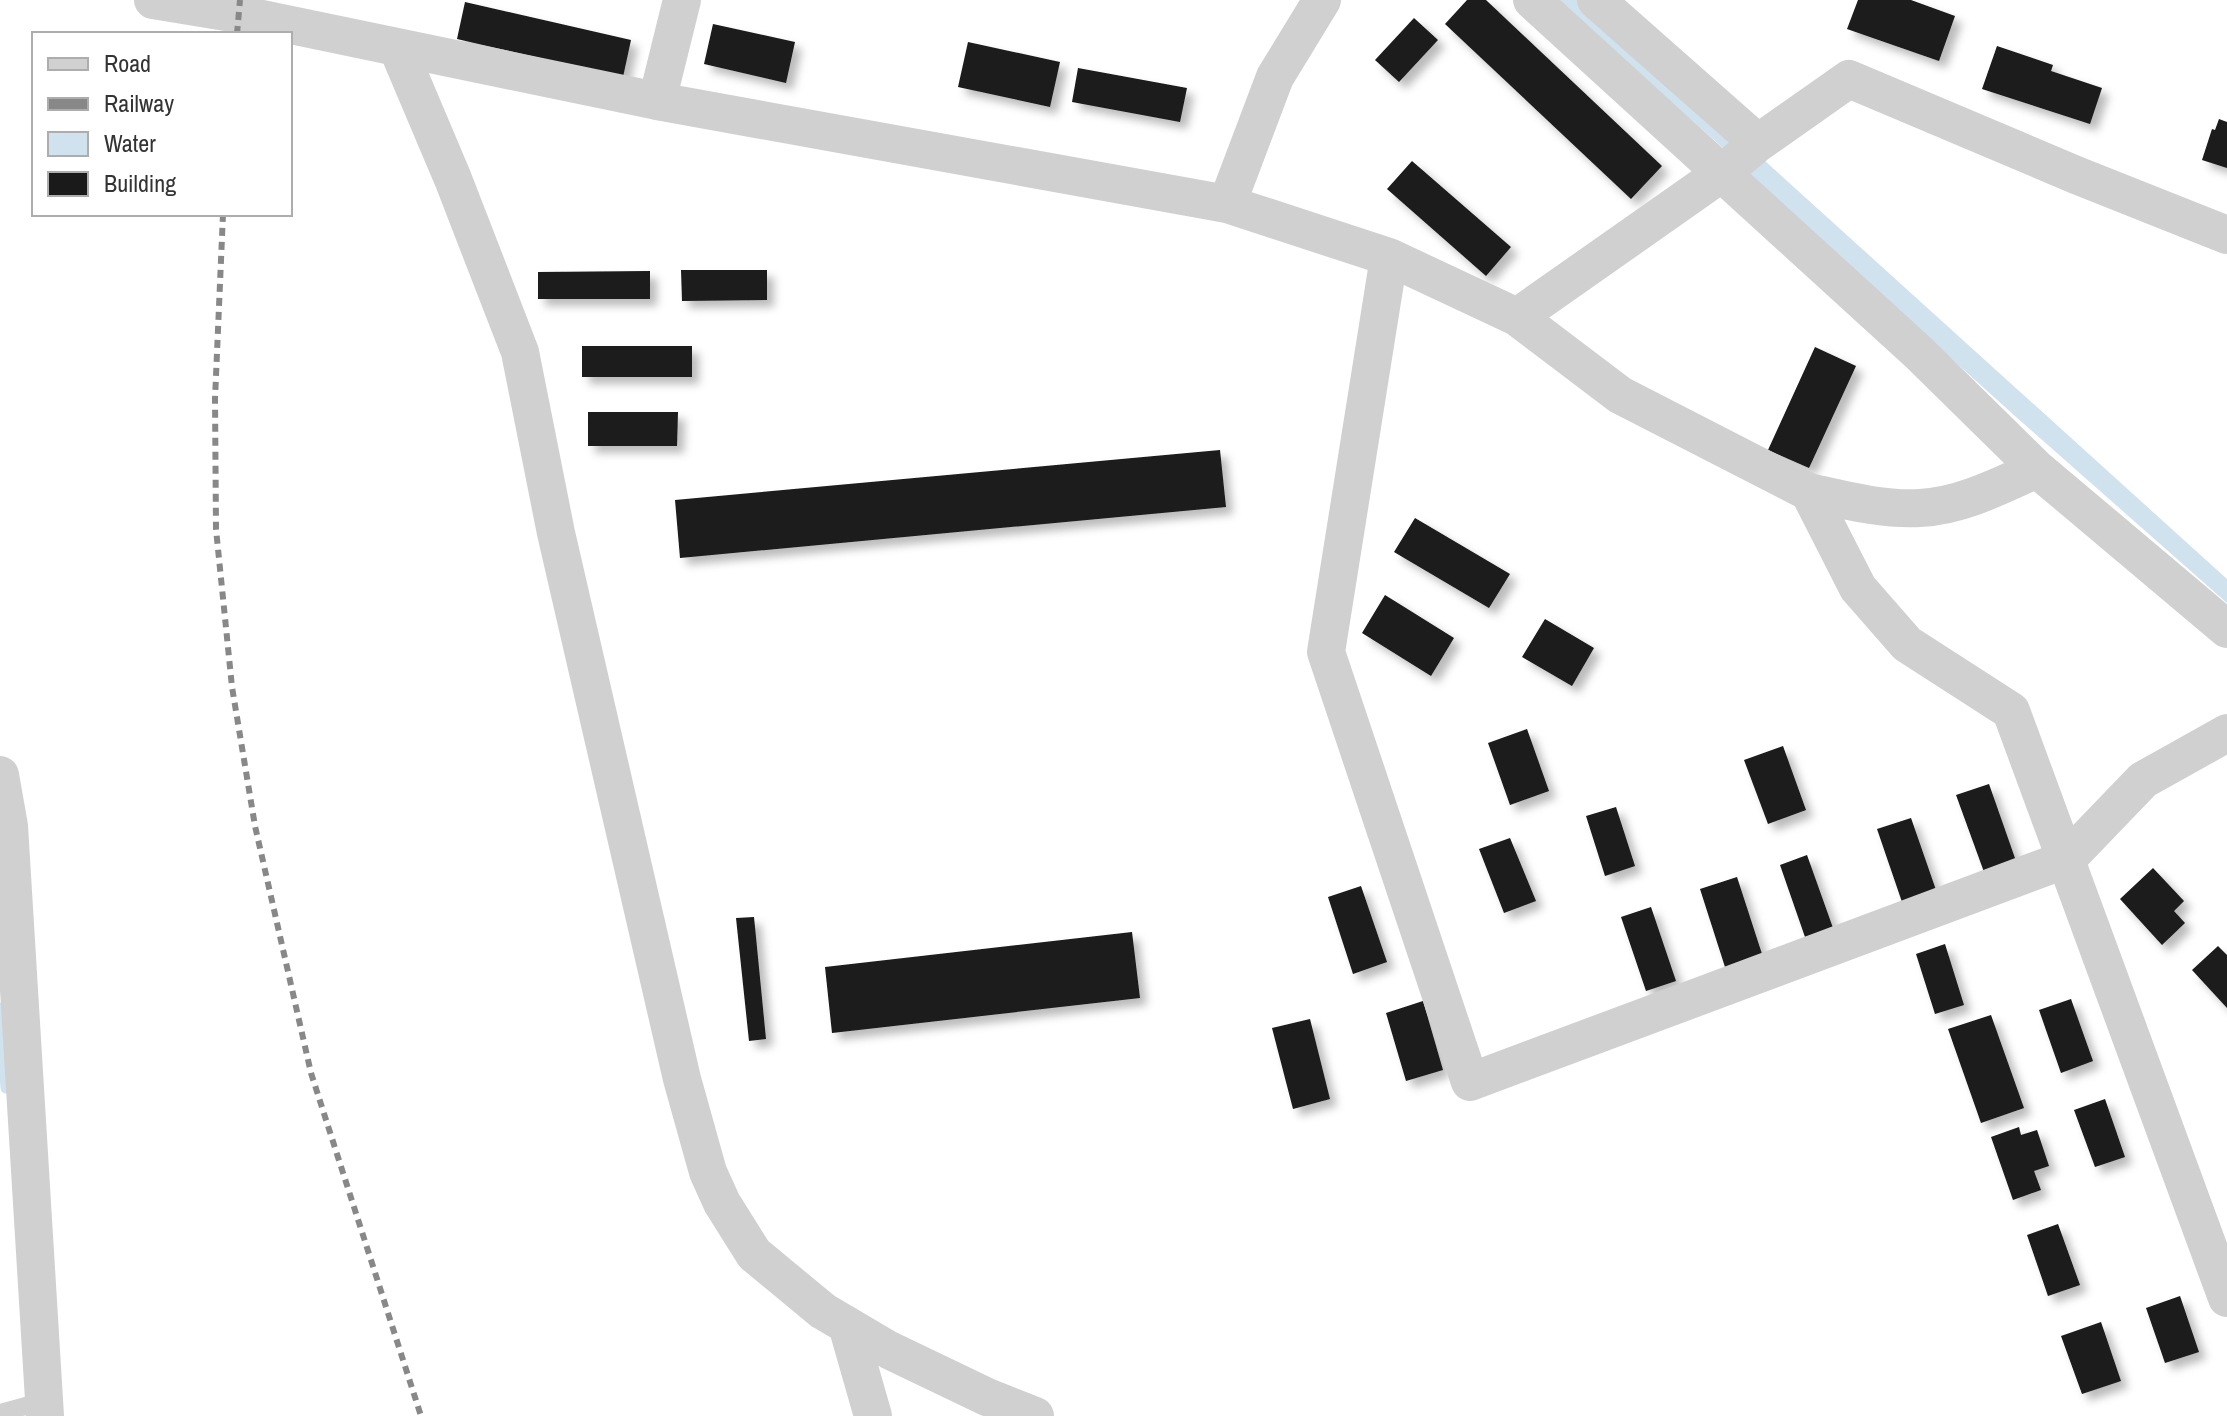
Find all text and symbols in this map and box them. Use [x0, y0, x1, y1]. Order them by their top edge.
legend [32, 32, 292, 216]
text: Road [104, 47, 151, 79]
text: Railway [104, 87, 174, 119]
text: Water [104, 127, 156, 159]
text: Building [104, 167, 176, 199]

